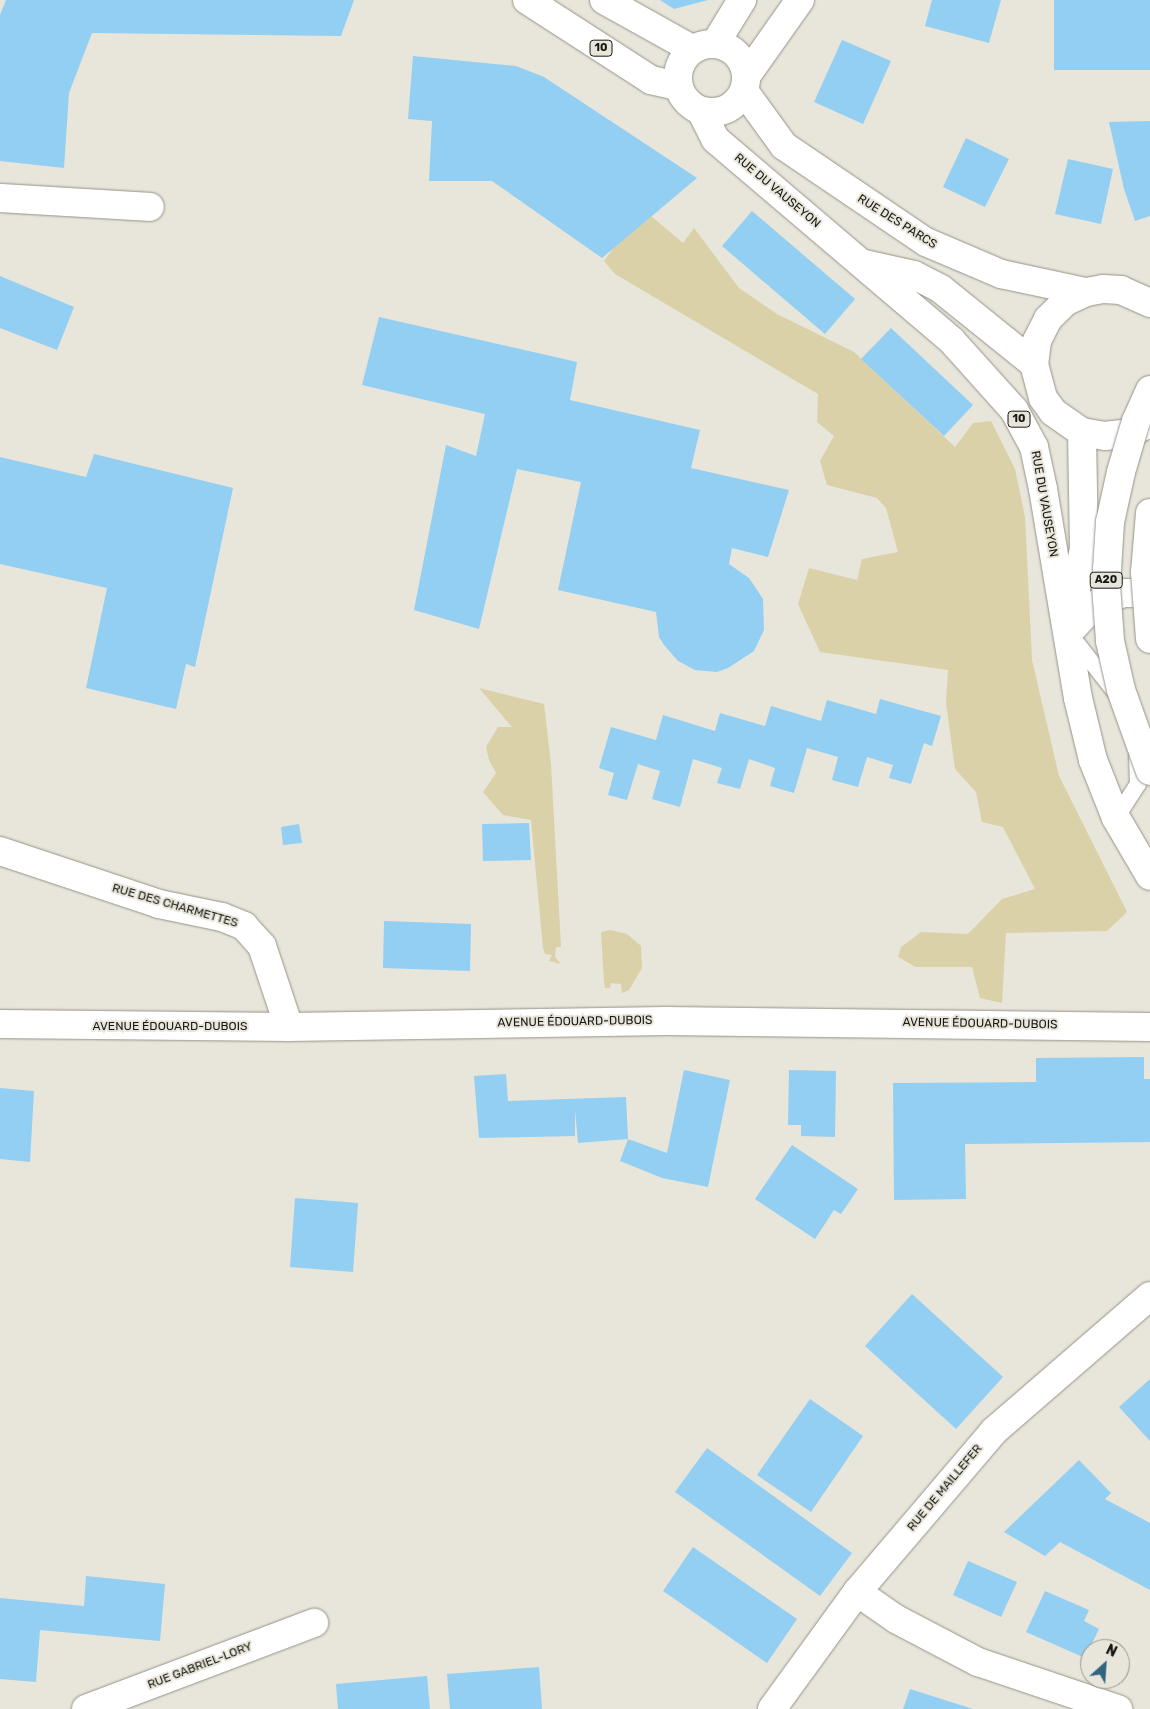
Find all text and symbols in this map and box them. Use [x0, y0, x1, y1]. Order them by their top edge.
road number: 10 [588, 40, 614, 56]
street label: RUE DU VAUSEYON [731, 151, 823, 231]
street label: RUE DES PARCS [855, 192, 939, 252]
road number: 10 [1006, 410, 1032, 428]
street label: RUE DU VAUSEYON [1028, 449, 1060, 559]
road number: A20 [1088, 572, 1124, 588]
street label: RUE DES CHARMETTES [110, 881, 240, 931]
street label: AVENUE ÉDOUARD-DUBOIS [497, 1013, 653, 1031]
street label: AVENUE ÉDOUARD-DUBOIS [902, 1015, 1058, 1033]
street label: AVENUE ÉDOUARD-DUBOIS [93, 1020, 247, 1034]
street label: RUE DE MAILLEFER [905, 1442, 985, 1534]
street label: RUE GABRIEL-LORY [146, 1639, 254, 1693]
north arrow [1080, 1639, 1130, 1689]
text: N [1103, 1641, 1120, 1661]

